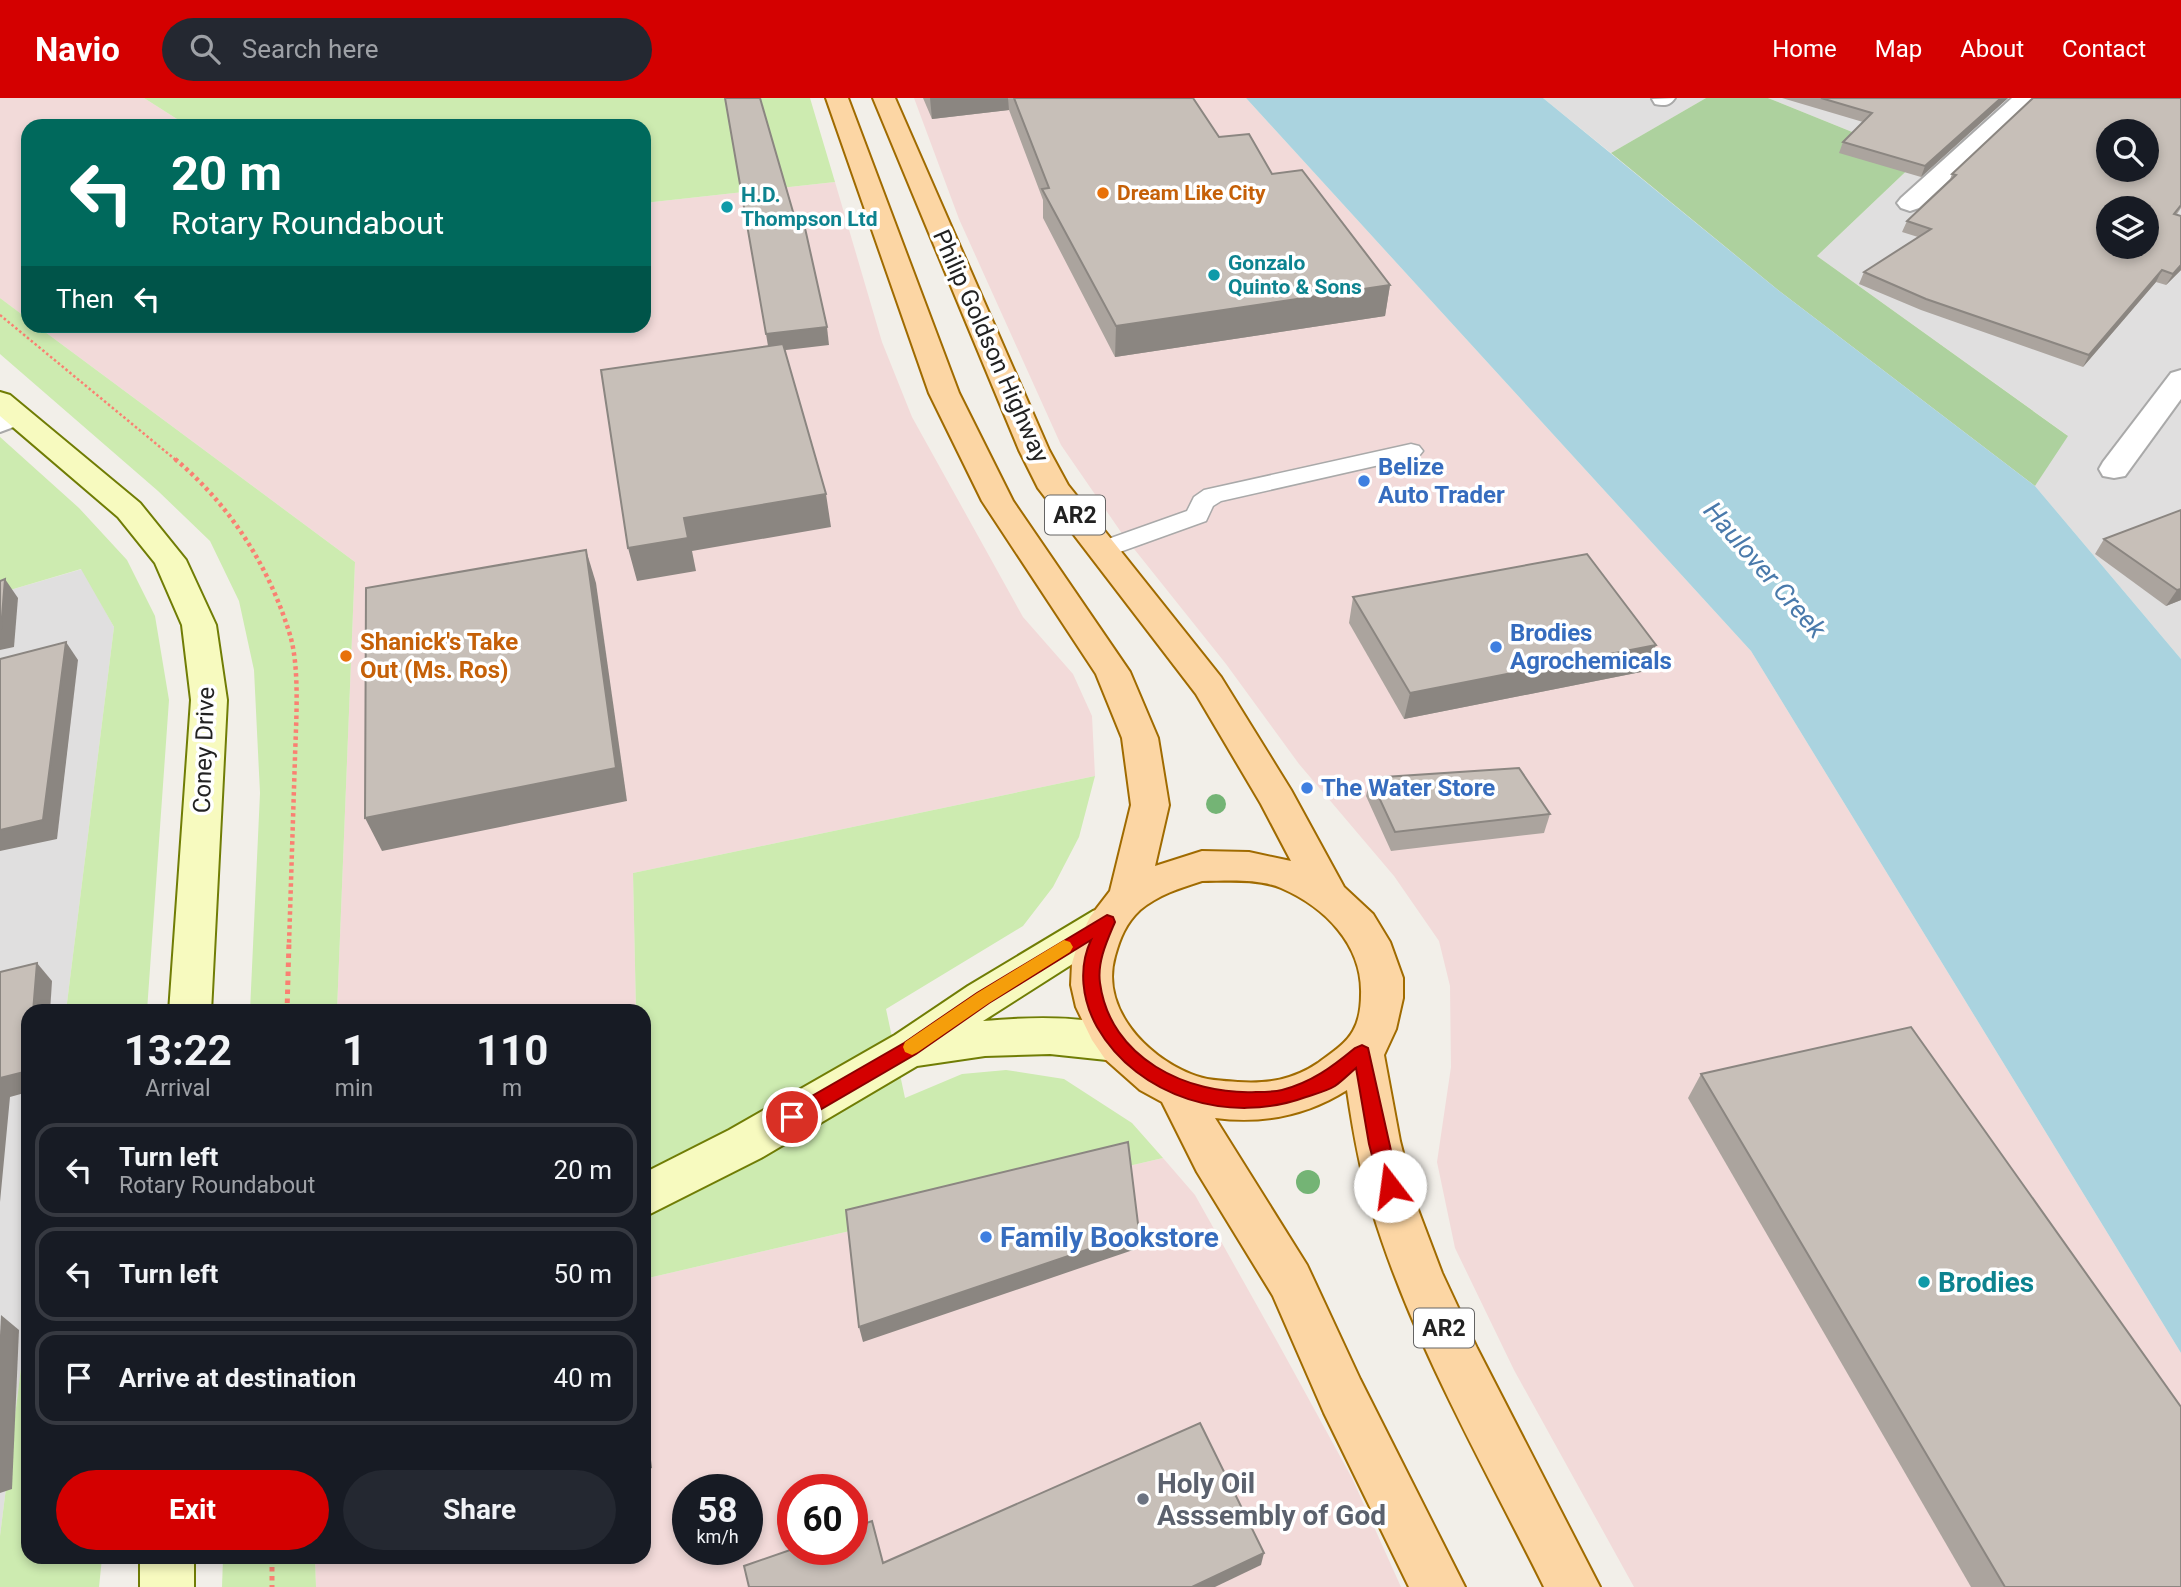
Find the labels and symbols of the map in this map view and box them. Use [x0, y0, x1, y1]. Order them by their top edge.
place label: Dream Like City [1117, 181, 1266, 205]
place label: H.D. Thompson Ltd [741, 183, 878, 231]
marker: Dream Like City [1095, 185, 1111, 201]
marker: H.D. Thompson Ltd [719, 199, 735, 215]
street label: Philip Goldson Highway [927, 225, 1055, 467]
place label: Gonzalo Quinto & Sons [1228, 251, 1362, 299]
marker: Gonzalo Quinto & Sons [1206, 267, 1222, 283]
place label: Belize Auto Trader [1378, 453, 1505, 509]
marker: Belize Auto Trader [1356, 473, 1372, 489]
road number: AR2 [1045, 496, 1105, 534]
water label: Haulover Creek [1698, 496, 1833, 645]
place label: Brodies Agrochemicals [1510, 619, 1672, 675]
place label: Shanick's Take Out (Ms. Ros) [360, 628, 518, 684]
marker: Brodies Agrochemicals [1488, 639, 1504, 655]
marker: Shanick's Take Out (Ms. Ros) [338, 648, 354, 664]
street label: Coney Drive [188, 686, 220, 814]
place label: The Water Store [1321, 774, 1495, 802]
marker: The Water Store [1299, 780, 1315, 796]
pin [762, 1087, 822, 1147]
position arrow [1353, 1149, 1427, 1223]
place label: Family Bookstore [1000, 1221, 1219, 1254]
marker: Family Bookstore [978, 1229, 994, 1245]
place label: Brodies [1938, 1266, 2034, 1299]
marker: Brodies [1916, 1274, 1932, 1290]
road number: AR2 [1414, 1308, 1474, 1348]
place label: Holy Oil Asssembly of God [1157, 1467, 1386, 1532]
speed limit sign: 60 [777, 1474, 868, 1565]
marker: Holy Oil Asssembly of God [1135, 1491, 1151, 1507]

